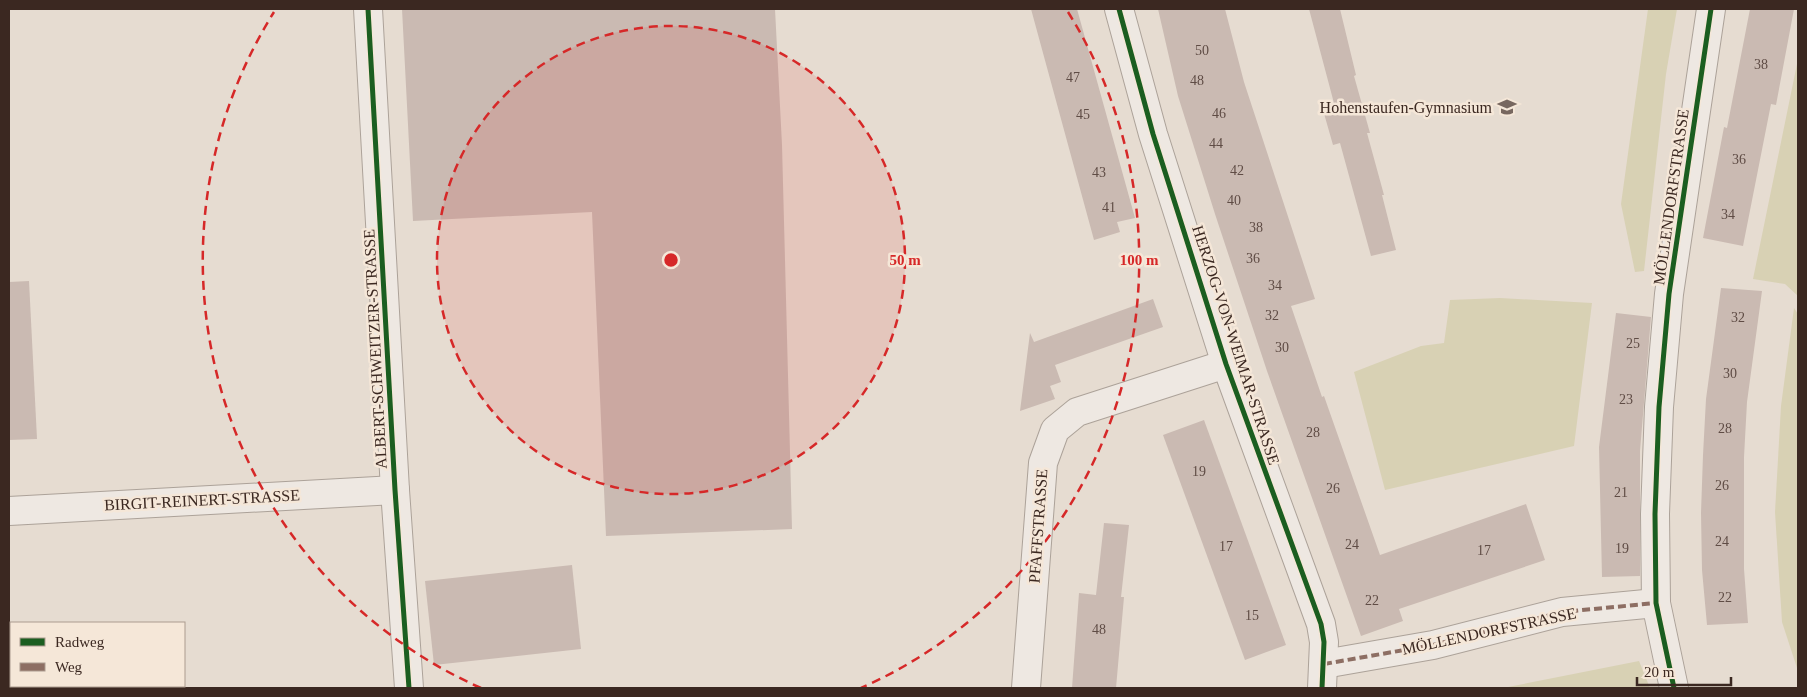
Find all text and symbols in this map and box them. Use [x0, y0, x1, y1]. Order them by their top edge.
house number: 50 [1195, 43, 1209, 58]
house number: 38 [1754, 57, 1768, 72]
house number: 47 [1066, 70, 1080, 85]
house number: 48 [1190, 73, 1204, 88]
school or university icon: Hohenstaufen-Gymnasium [1496, 96, 1518, 118]
place label: Hohenstaufen-Gymnasium [1320, 99, 1493, 117]
house number: 46 [1212, 106, 1226, 121]
house number: 45 [1076, 107, 1090, 122]
street label: MÖLLENDORFSTRASSE [1650, 108, 1692, 286]
house number: 44 [1209, 136, 1223, 151]
house number: 36 [1732, 152, 1746, 167]
house number: 42 [1230, 163, 1244, 178]
house number: 43 [1092, 165, 1106, 180]
house number: 40 [1227, 193, 1241, 208]
house number: 41 [1102, 200, 1116, 215]
house number: 34 [1721, 207, 1735, 222]
house number: 38 [1249, 220, 1263, 235]
street label: HERZOG-VON-WEIMAR-STRASSE [1189, 223, 1283, 467]
street label: ALBERT-SCHWEITZER-STRASSE [360, 229, 390, 469]
centre of rings [662, 251, 680, 269]
house number: 36 [1246, 251, 1260, 266]
text: 50 m [889, 252, 921, 268]
text: 100 m [1120, 252, 1159, 268]
house number: 34 [1268, 278, 1282, 293]
house number: 32 [1265, 308, 1279, 323]
house number: 32 [1731, 310, 1745, 325]
house number: 25 [1626, 336, 1640, 351]
house number: 30 [1275, 340, 1289, 355]
house number: 30 [1723, 366, 1737, 381]
house number: 23 [1619, 392, 1633, 407]
house number: 28 [1718, 421, 1732, 436]
house number: 28 [1306, 425, 1320, 440]
house number: 19 [1192, 464, 1206, 479]
street label: PFAFFSTRASSE [1026, 468, 1050, 584]
house number: 26 [1715, 478, 1729, 493]
house number: 26 [1326, 481, 1340, 496]
house number: 21 [1614, 485, 1628, 500]
street label: BIRGIT-REINERT-STRASSE [104, 486, 300, 514]
house number: 24 [1715, 534, 1729, 549]
house number: 24 [1345, 537, 1359, 552]
house number: 17 [1219, 539, 1233, 554]
house number: 19 [1615, 541, 1629, 556]
house number: 17 [1477, 543, 1491, 558]
house number: 22 [1718, 590, 1732, 605]
house number: 22 [1365, 593, 1379, 608]
street label: MÖLLENDORFSTRASSE [1400, 604, 1578, 658]
house number: 15 [1245, 608, 1259, 623]
legend [10, 622, 185, 687]
house number: 48 [1092, 622, 1106, 637]
text: Radweg [55, 634, 105, 650]
scale bar [1637, 654, 1731, 686]
text: Weg [55, 659, 83, 675]
text: 20 m [1644, 664, 1675, 680]

